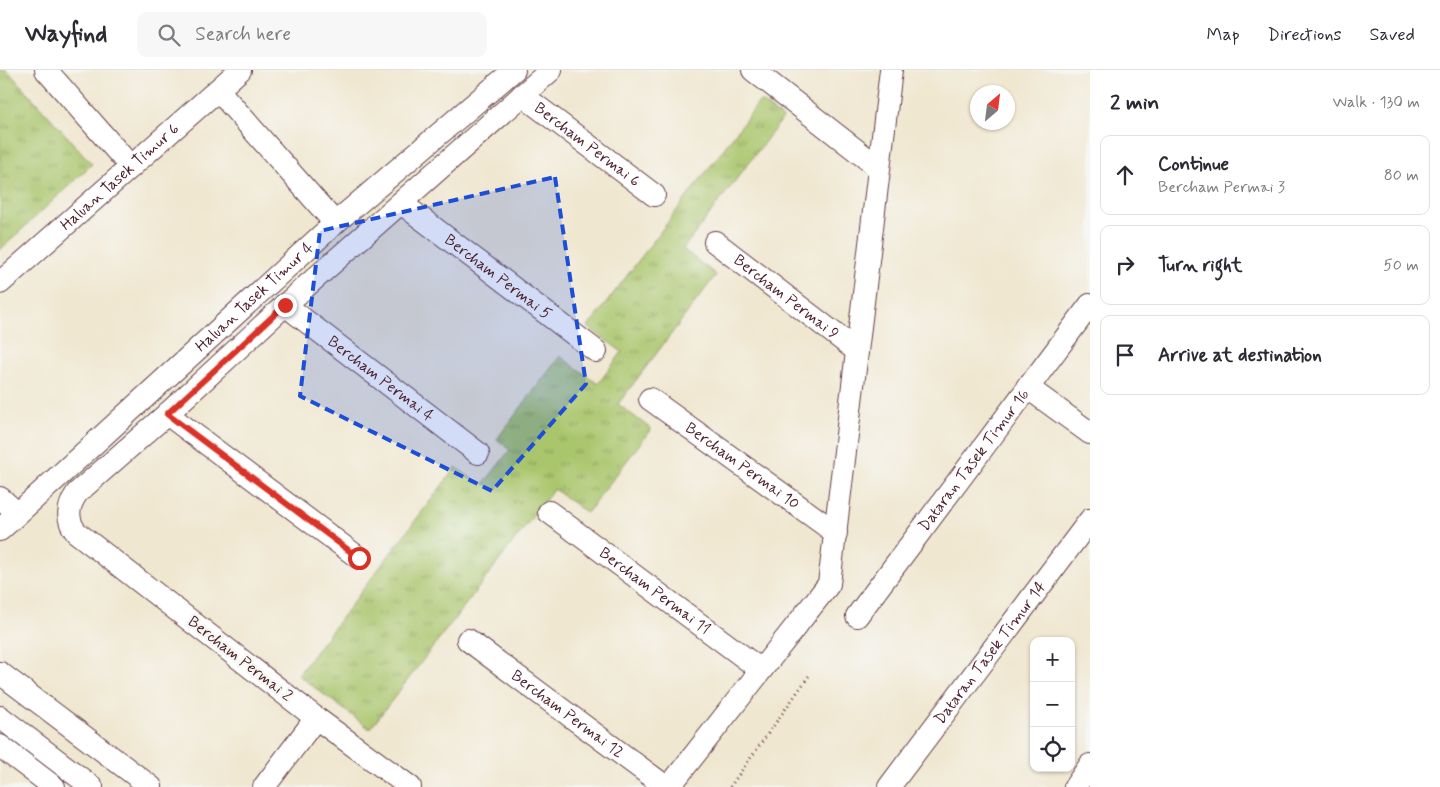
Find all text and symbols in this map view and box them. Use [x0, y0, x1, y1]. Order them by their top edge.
search box [137, 12, 487, 57]
text: Wayfind [25, 19, 107, 50]
icon: search [155, 21, 183, 49]
text: Search here [195, 22, 291, 47]
text: Map [1207, 23, 1240, 47]
text: Directions [1268, 23, 1342, 47]
text: Saved [1370, 23, 1415, 47]
north arrow [970, 85, 1015, 130]
text: 2 min [1110, 89, 1159, 117]
text: Walk · 130 m [1333, 92, 1420, 113]
street label: Bercham Permai 6 [530, 97, 645, 192]
street label: Haluan Tasek Timur 6 [56, 118, 184, 235]
text: Continue [1158, 152, 1229, 177]
icon: ahead [1111, 161, 1139, 189]
text: 80 m [1384, 165, 1419, 186]
text: Bercham Permai 3 [1158, 177, 1285, 198]
street label: Bercham Permai 5 [440, 229, 556, 324]
street label: Haluan Tasek Timur 4 [191, 237, 318, 357]
street label: Bercham Permai 9 [729, 250, 844, 344]
icon: right [1111, 251, 1139, 279]
text: Turn right [1158, 253, 1242, 278]
text: 50 m [1383, 255, 1419, 276]
route end [274, 294, 297, 317]
street label: Bercham Permai 4 [323, 331, 439, 426]
icon: arrive [1111, 341, 1139, 369]
text: Arrive at destination [1158, 343, 1322, 368]
street label: Dataran Tasek Timur 16 [914, 384, 1034, 535]
street label: Bercham Permai 10 [681, 417, 804, 514]
street label: Bercham Permai 11 [595, 542, 715, 639]
route start [348, 547, 371, 570]
street label: Dataran Tasek Timur 14 [929, 577, 1051, 729]
street label: Bercham Permai 2 [183, 611, 297, 707]
map controls [1030, 637, 1075, 772]
button: + [1030, 637, 1075, 682]
street label: Bercham Permai 12 [507, 665, 628, 763]
button: − [1030, 682, 1075, 727]
button: locate [1030, 727, 1075, 772]

